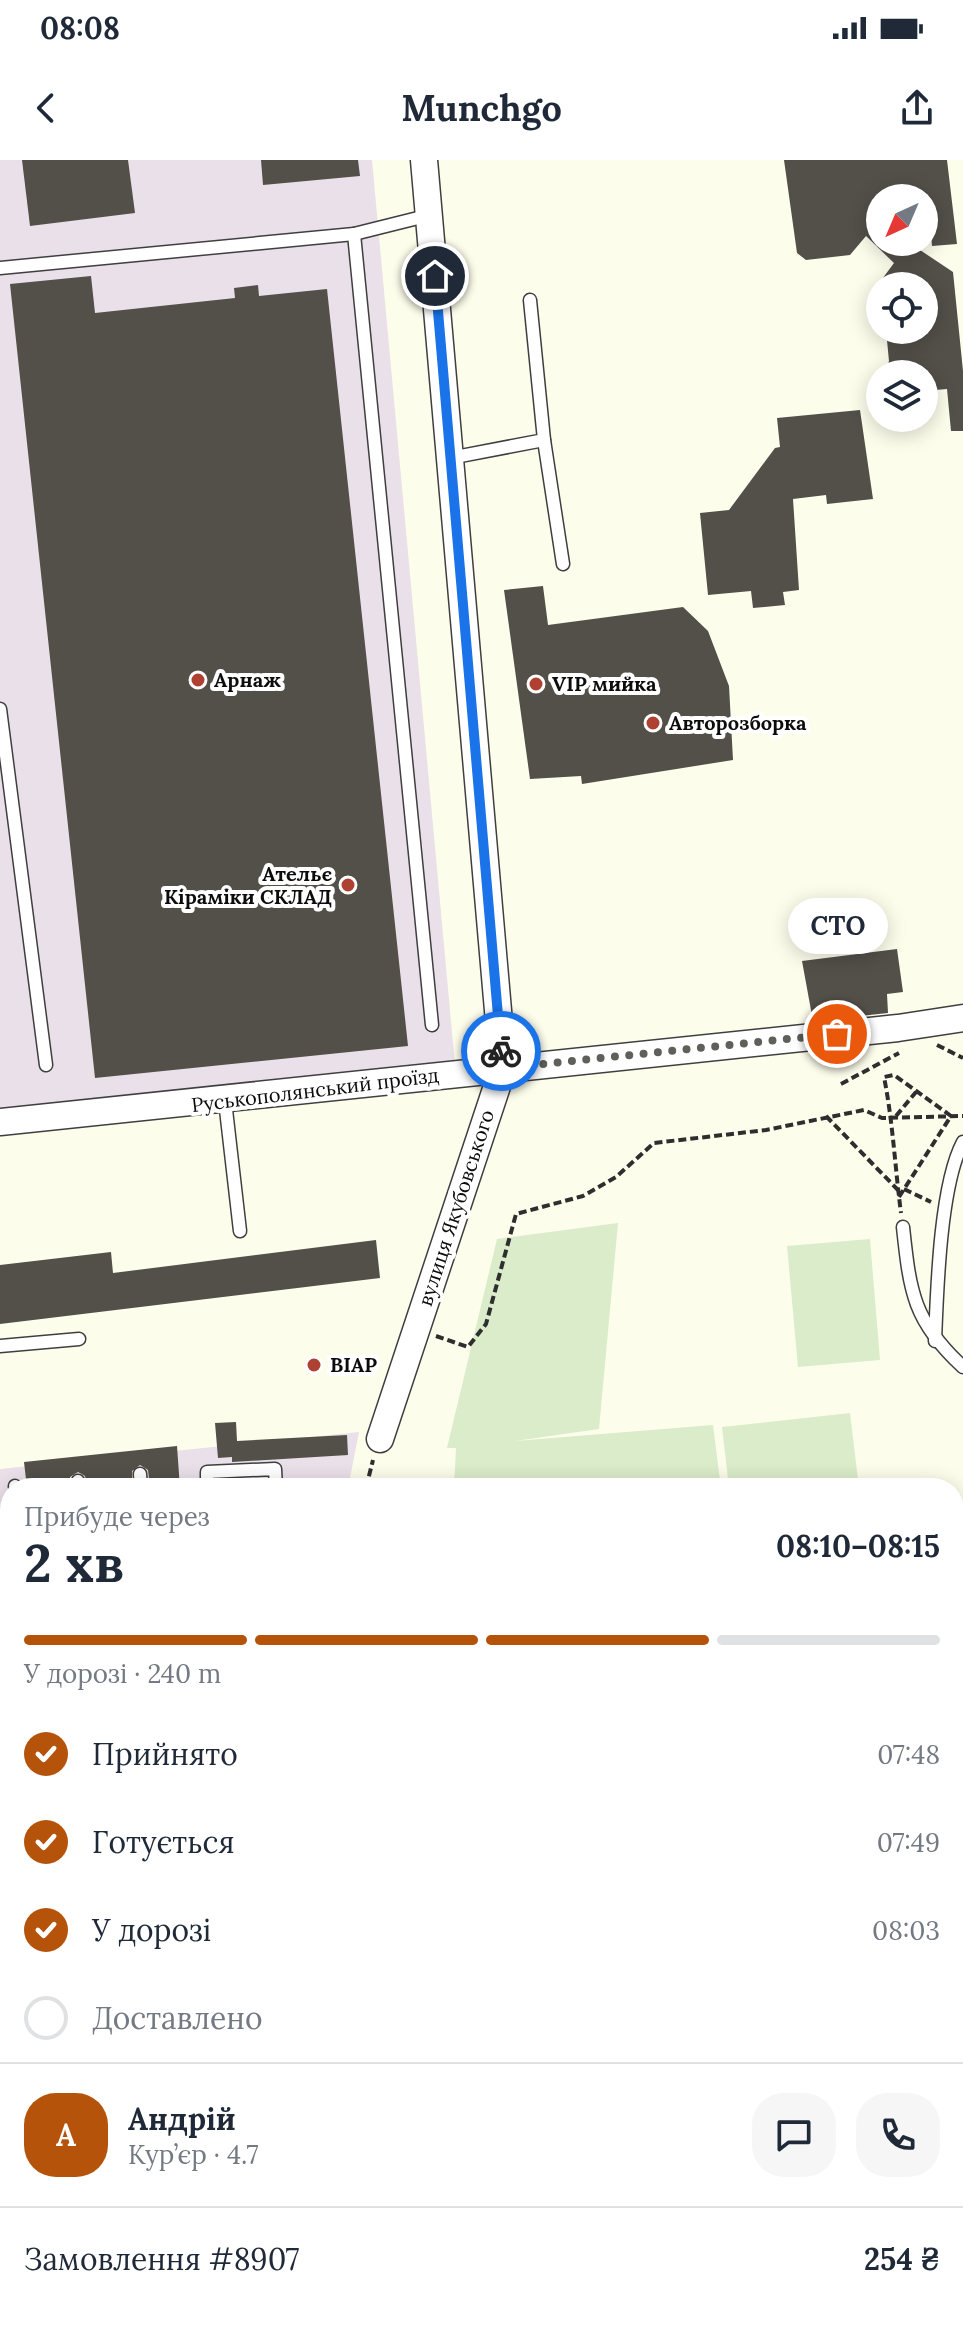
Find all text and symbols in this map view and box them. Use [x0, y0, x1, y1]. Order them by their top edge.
text: 08:08 [40, 9, 120, 47]
text: Munchgo [401, 85, 562, 131]
icon: back [24, 86, 68, 130]
icon: share [895, 86, 939, 130]
north arrow [866, 184, 938, 256]
map controls [866, 184, 938, 432]
pin [401, 242, 469, 310]
icon: home [413, 254, 457, 298]
button: locate [866, 272, 938, 344]
button: layers [866, 360, 938, 432]
place label: Арнаж [214, 667, 281, 692]
marker: Арнаж [189, 671, 207, 689]
place label: VIP мийка [552, 671, 657, 696]
marker: VIP мийка [527, 675, 545, 693]
place label: Авторозборка [669, 710, 807, 735]
marker: Авторозборка [644, 714, 662, 732]
place label: Ательє Кіраміки СКЛАД [164, 861, 333, 909]
marker: Ательє Кіраміки СКЛАД [339, 876, 357, 894]
callout: СТО [787, 898, 887, 954]
text: СТО [811, 909, 865, 942]
pin [803, 1000, 871, 1068]
courier [461, 1011, 541, 1091]
icon: bag [815, 1012, 859, 1056]
icon: bike [479, 1029, 523, 1073]
street label: Руськополянський проїзд [190, 1062, 440, 1117]
street label: вулиця Якубовського [412, 1107, 499, 1309]
place label: ВІАР [330, 1352, 377, 1377]
marker: ВІАР [305, 1356, 323, 1374]
text: Прибуде через [24, 1500, 210, 1533]
text: 08:10–08:15 [776, 1527, 940, 1565]
text: 2 хв [24, 1530, 124, 1596]
text: У дорозі · 240 m [24, 1657, 221, 1690]
icon: check [24, 1732, 68, 1776]
text: Прийнято [92, 1735, 238, 1773]
text: 07:48 [877, 1738, 940, 1771]
icon: check [24, 1820, 68, 1864]
text: Готується [92, 1823, 235, 1861]
text: 07:49 [877, 1826, 940, 1859]
icon: check [24, 1908, 68, 1952]
text: У дорозі [92, 1911, 211, 1949]
text: 08:03 [872, 1914, 940, 1947]
text: Доставлено [92, 1999, 262, 2037]
button: chat [752, 2093, 836, 2177]
button: phone [856, 2093, 940, 2177]
text: Андрій [128, 2100, 236, 2138]
text: А [56, 2116, 76, 2154]
text: Кур’єр · 4.7 [128, 2138, 259, 2171]
text: Замовлення #8907 [24, 2240, 299, 2278]
text: 254 ₴ [864, 2240, 940, 2278]

